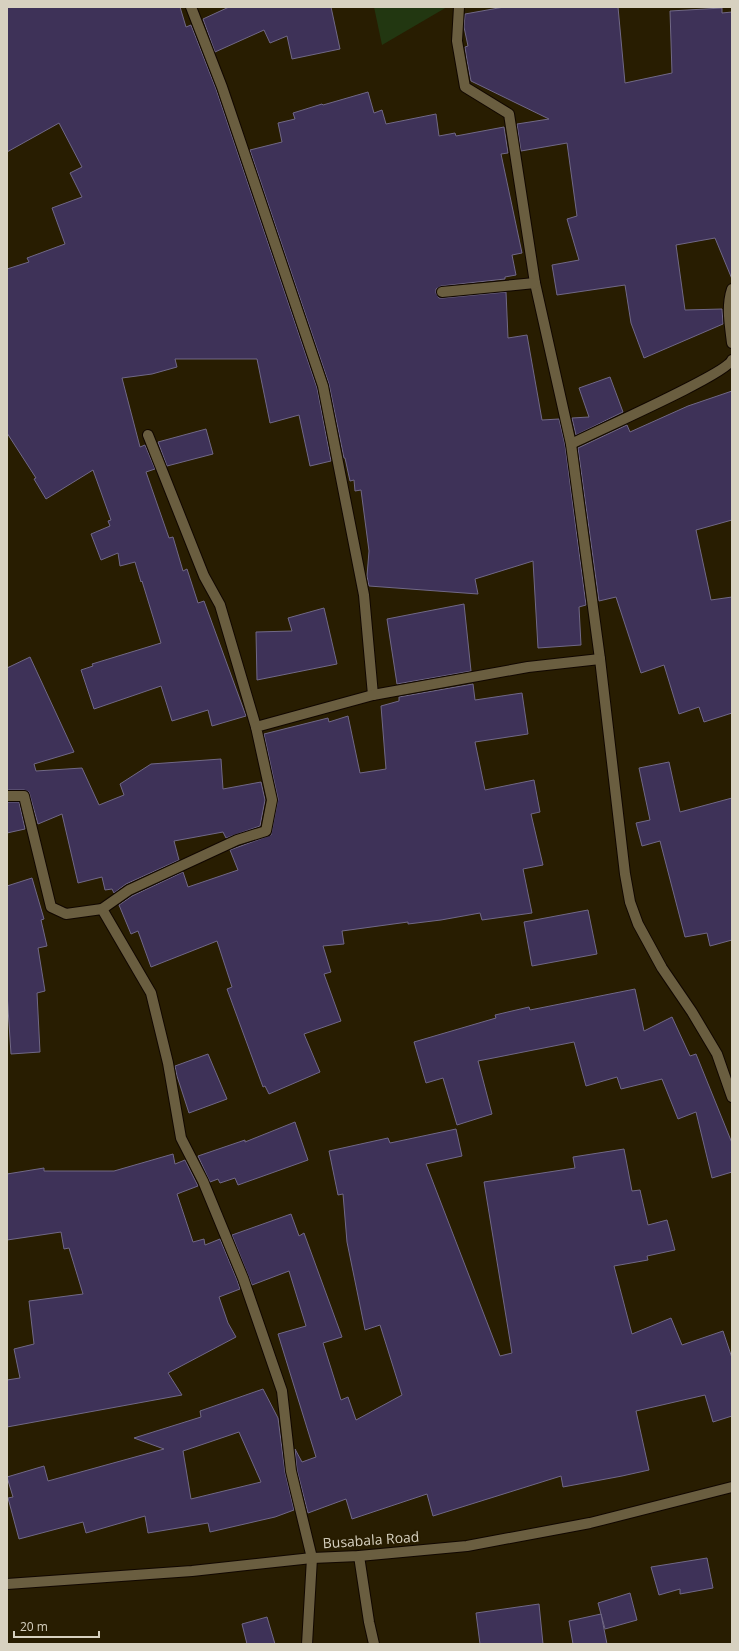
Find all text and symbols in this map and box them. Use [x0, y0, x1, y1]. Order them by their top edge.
street label: Busabala Road [322, 1527, 420, 1552]
scale bar [14, 1613, 99, 1639]
text: 20 m [20, 1618, 48, 1635]

